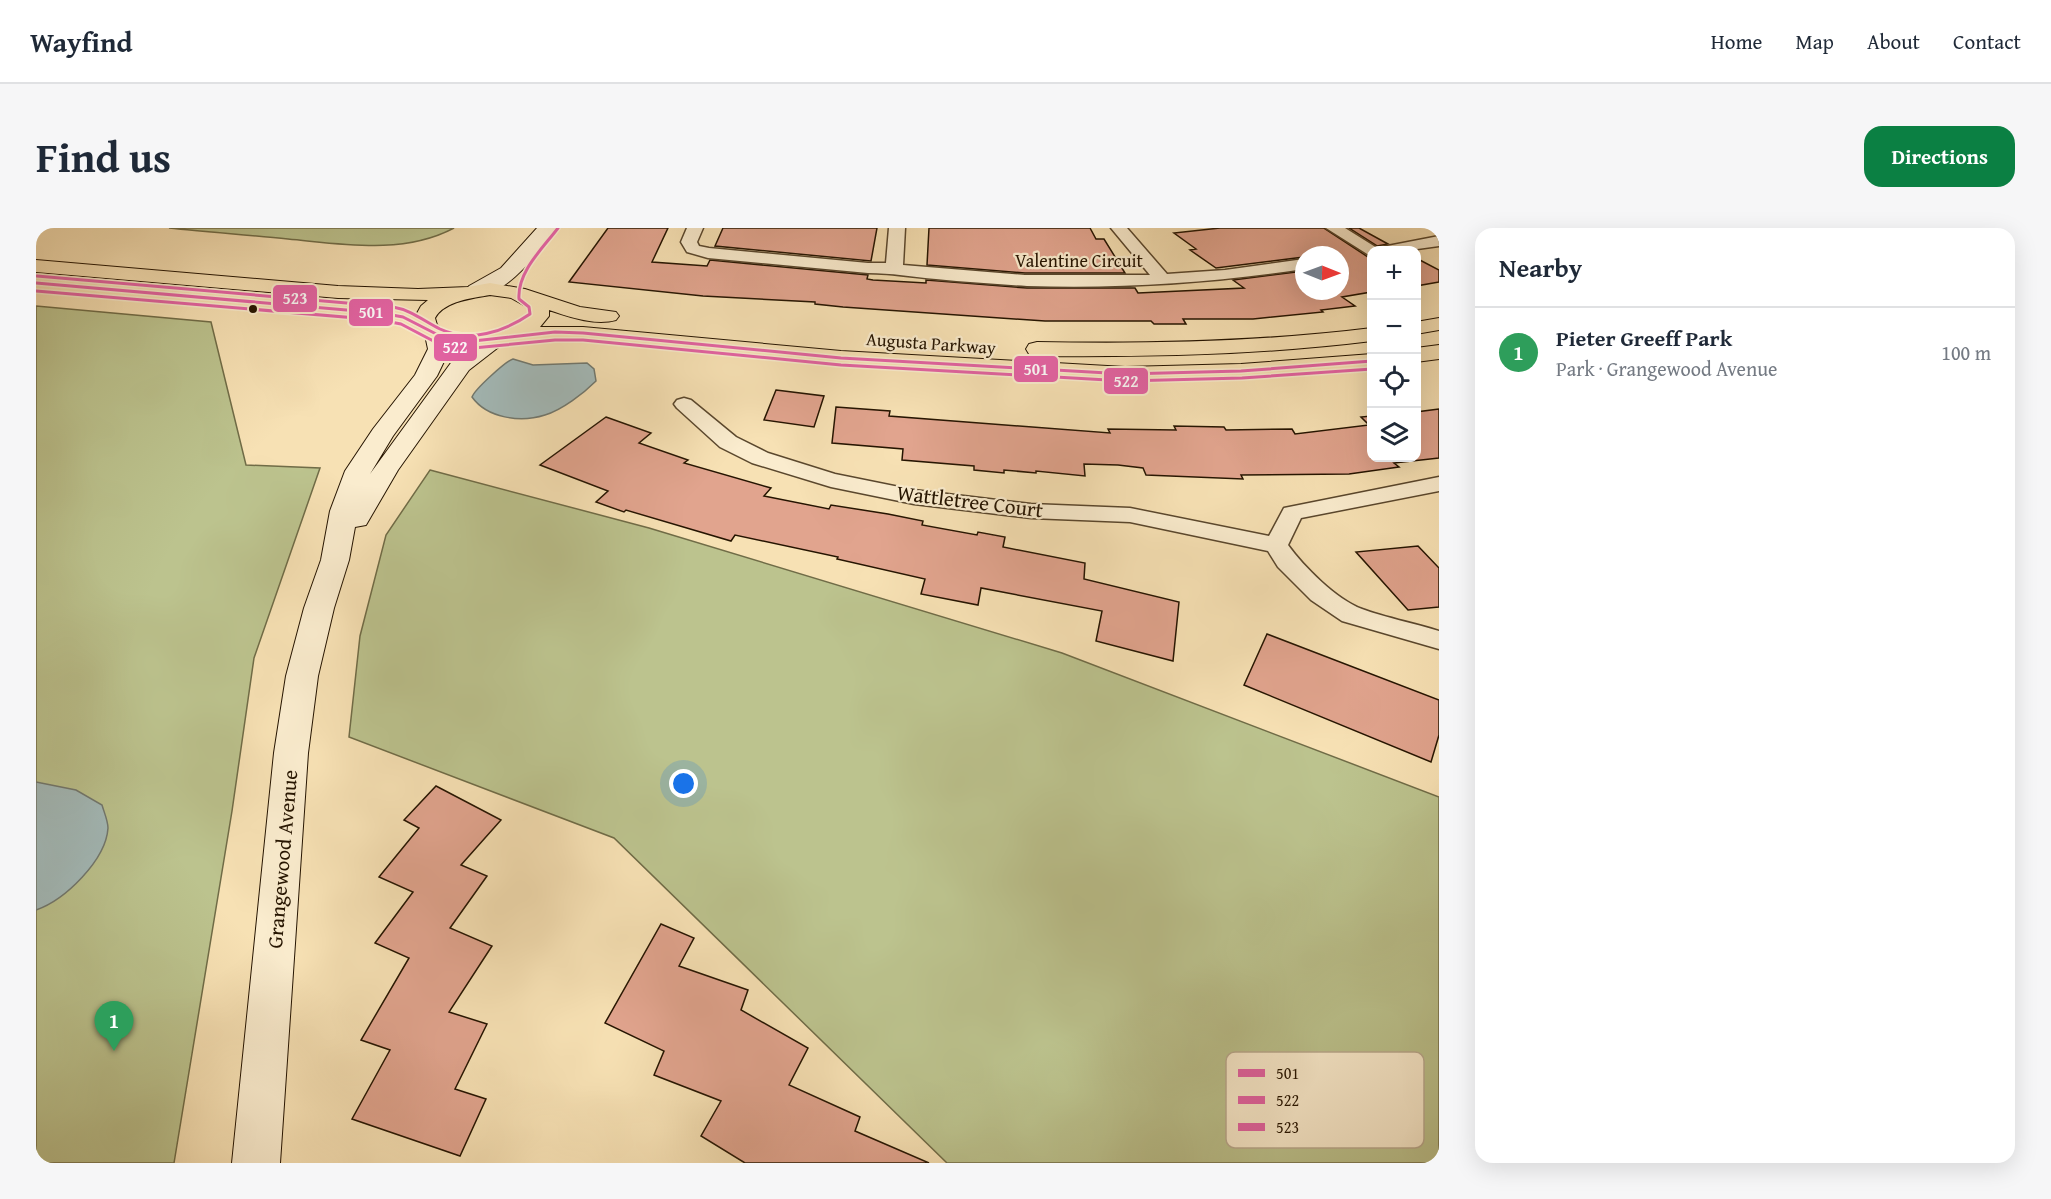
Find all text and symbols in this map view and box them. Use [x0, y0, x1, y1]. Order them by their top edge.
text: Wayfind [30, 21, 132, 62]
text: Home [1711, 26, 1762, 57]
text: Map [1795, 26, 1834, 57]
text: About [1867, 26, 1920, 57]
text: Contact [1953, 26, 2021, 57]
text: Find us [36, 126, 171, 187]
button: Directions [1864, 126, 2015, 187]
north arrow [1295, 246, 1349, 300]
map controls [1367, 246, 1421, 462]
button: + [1367, 246, 1421, 300]
street label: Valentine Circuit [1015, 247, 1144, 274]
text: Nearby [1499, 248, 1582, 287]
line badge: 523 [272, 284, 318, 313]
text: 523 [283, 286, 307, 310]
line badge: 501 [348, 298, 394, 327]
text: 501 [359, 300, 383, 324]
button: − [1367, 300, 1421, 354]
unlabelled marker [247, 303, 259, 315]
text: Pieter Greeff Park [1556, 322, 1732, 354]
street label: Augusta Parkway [865, 325, 997, 361]
line badge: 522 [433, 333, 478, 362]
text: 522 [443, 335, 467, 359]
text: 1 [1513, 338, 1524, 367]
text: 100 m [1941, 338, 1991, 367]
button: locate [1367, 354, 1421, 408]
text: Park · Grangewood Avenue [1556, 354, 1777, 383]
line badge: 501 [1013, 355, 1059, 383]
text: 501 [1024, 357, 1048, 381]
line badge: 522 [1103, 367, 1149, 395]
text: 522 [1114, 369, 1138, 393]
button: layers [1367, 408, 1421, 462]
street label: Wattletree Court [895, 477, 1046, 525]
street label: Grangewood Avenue [259, 768, 305, 950]
your location [669, 769, 698, 798]
pin: 1 [94, 1002, 134, 1051]
legend [1226, 1052, 1424, 1148]
text: 501 [1276, 1061, 1299, 1085]
text: 522 [1276, 1088, 1299, 1112]
text: 523 [1276, 1115, 1299, 1139]

